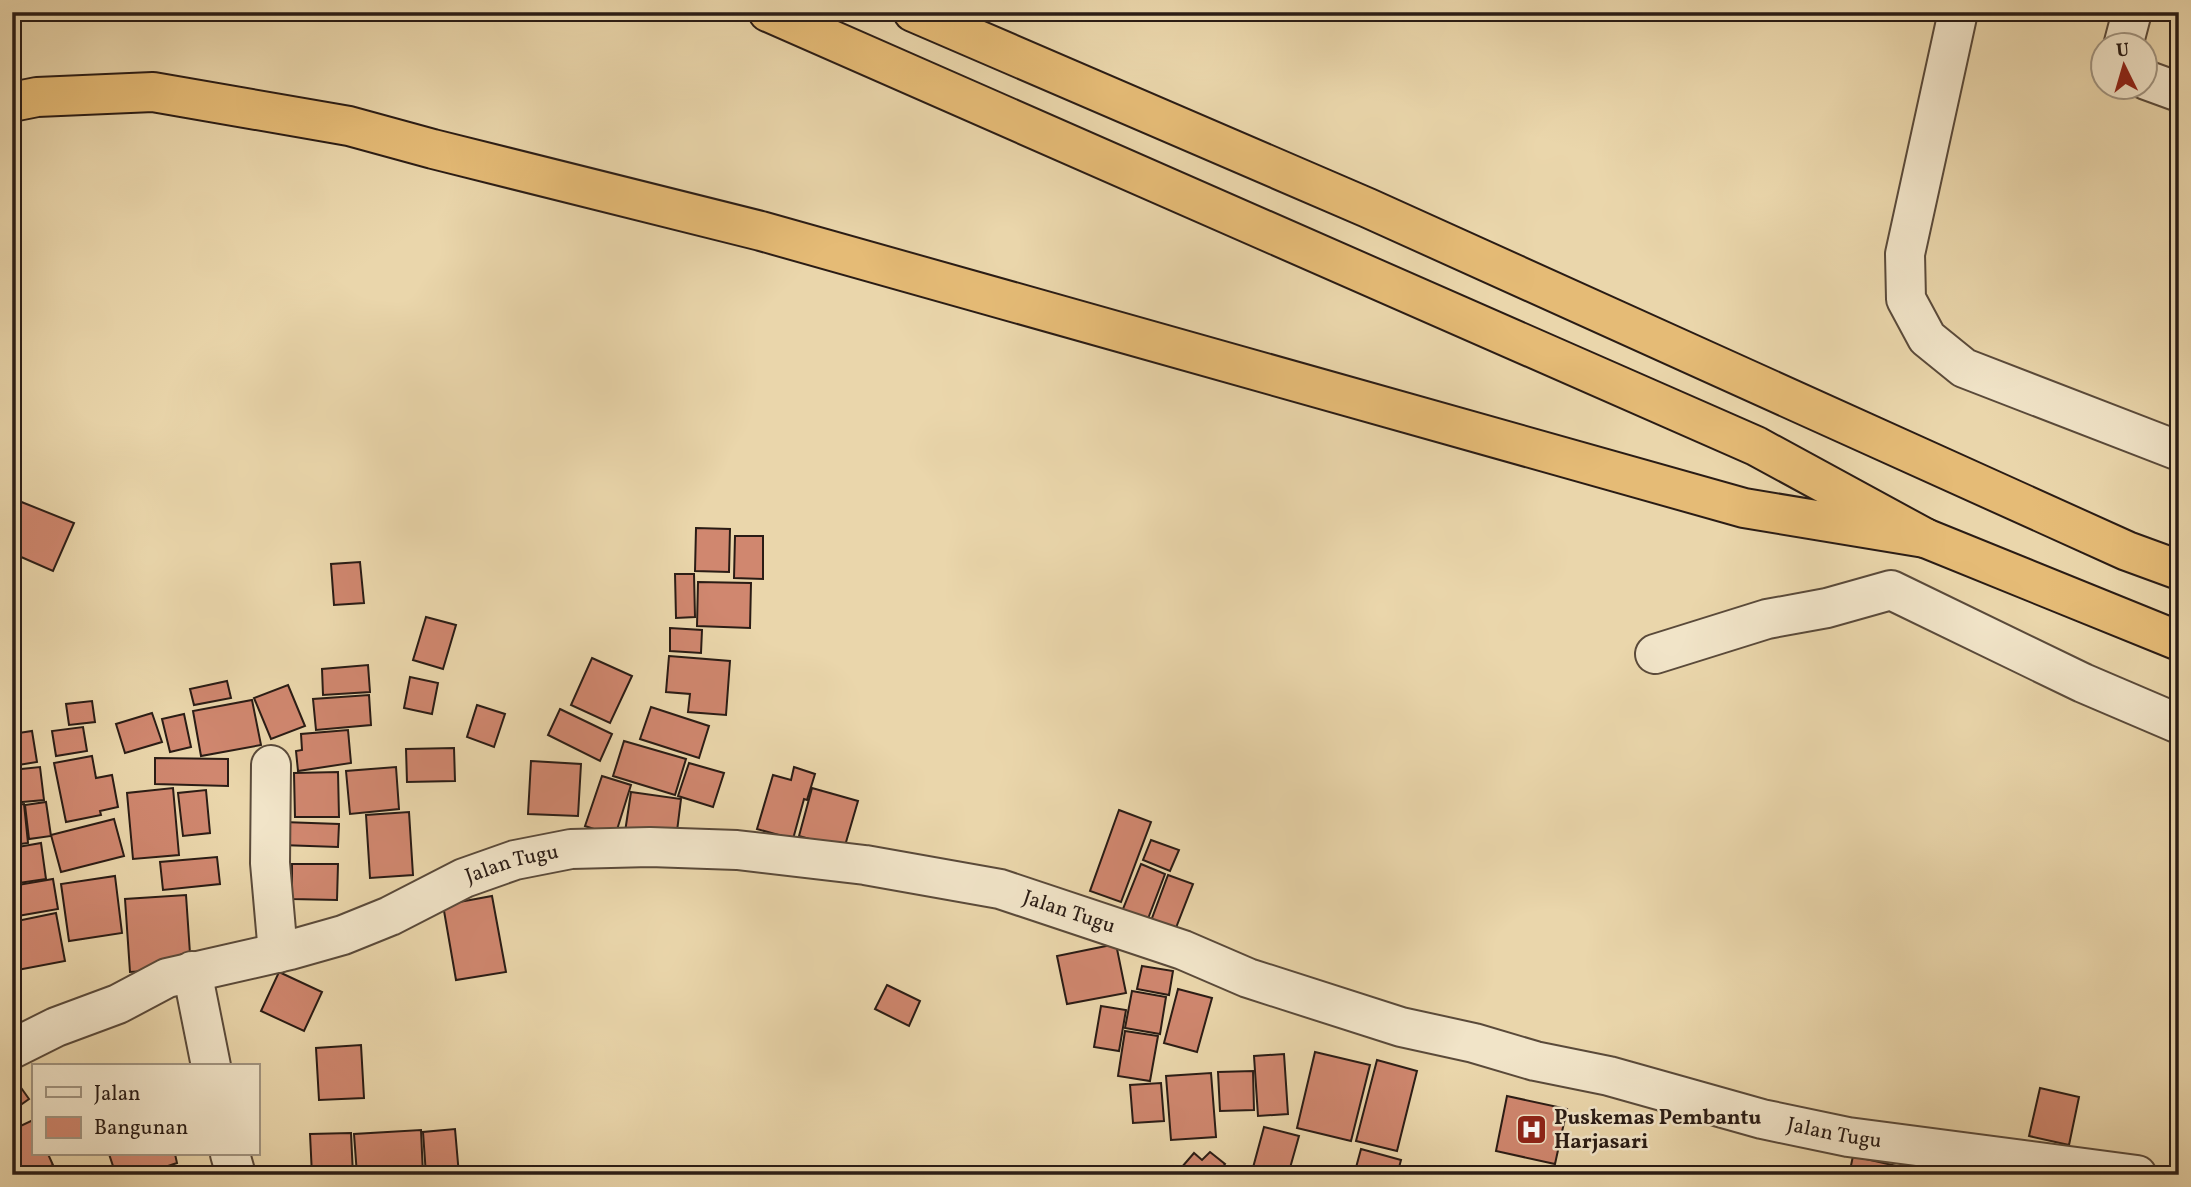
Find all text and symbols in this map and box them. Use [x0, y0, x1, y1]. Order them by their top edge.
north arrow [2090, 32, 2160, 102]
text: U [2115, 38, 2130, 65]
street label: Jalan Tugu [461, 837, 561, 891]
street label: Jalan Tugu [1019, 883, 1119, 941]
legend [32, 1064, 259, 1156]
text: Jalan [94, 1080, 141, 1109]
place label: Puskemas Pembantu Harjasari [1554, 1104, 1761, 1157]
street label: Jalan Tugu [1784, 1110, 1884, 1156]
hospital icon: Puskemas Pembantu Harjasari [1514, 1113, 1548, 1147]
text: Bangunan [94, 1114, 188, 1143]

